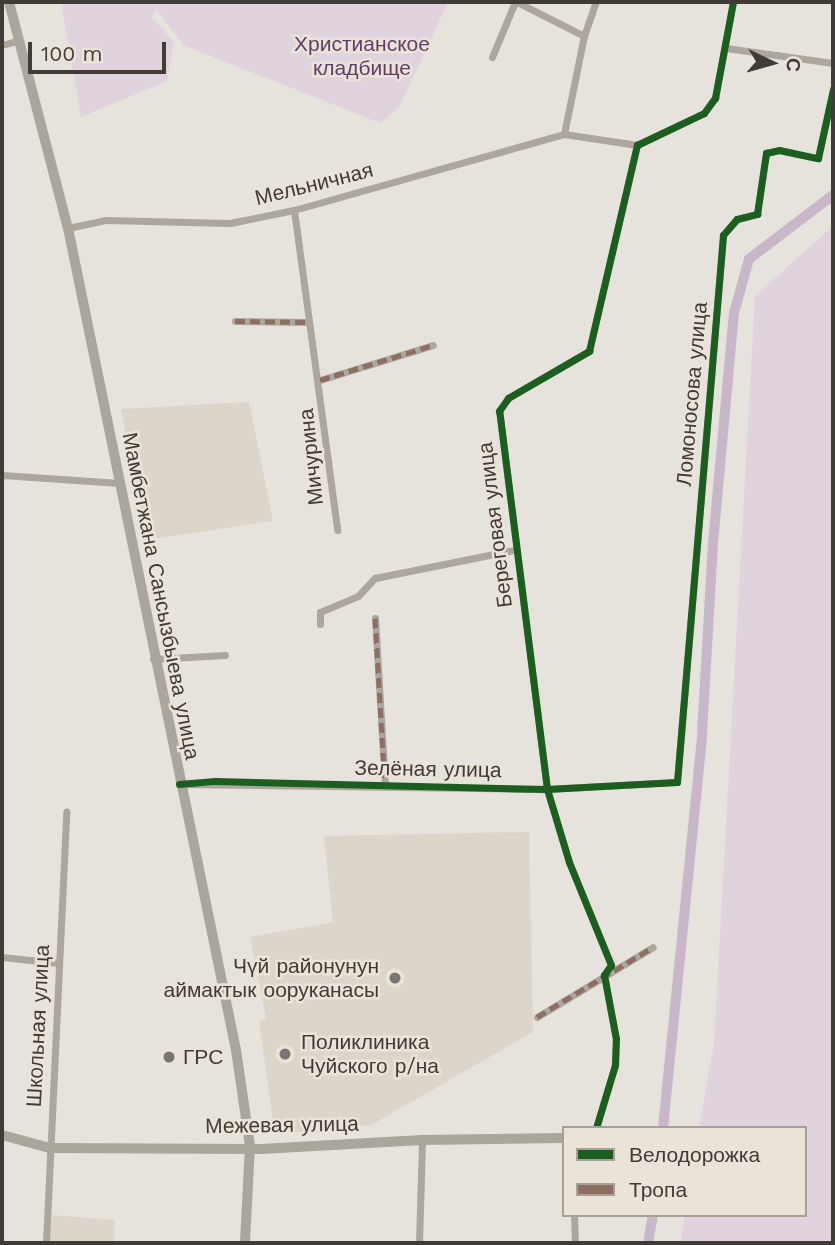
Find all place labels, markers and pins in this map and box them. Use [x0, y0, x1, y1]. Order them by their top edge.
place label: Чүй районунун аймактык ооруканасы [163, 953, 379, 1003]
marker: Чүй районунун аймактык ооруканасы [385, 968, 405, 988]
place label: Поликлиника Чуйского р/на [301, 1029, 439, 1079]
place label: ГРС [183, 1044, 223, 1070]
marker: Поликлиника Чуйского р/на [275, 1044, 295, 1064]
marker: ГРС [161, 1049, 177, 1065]

